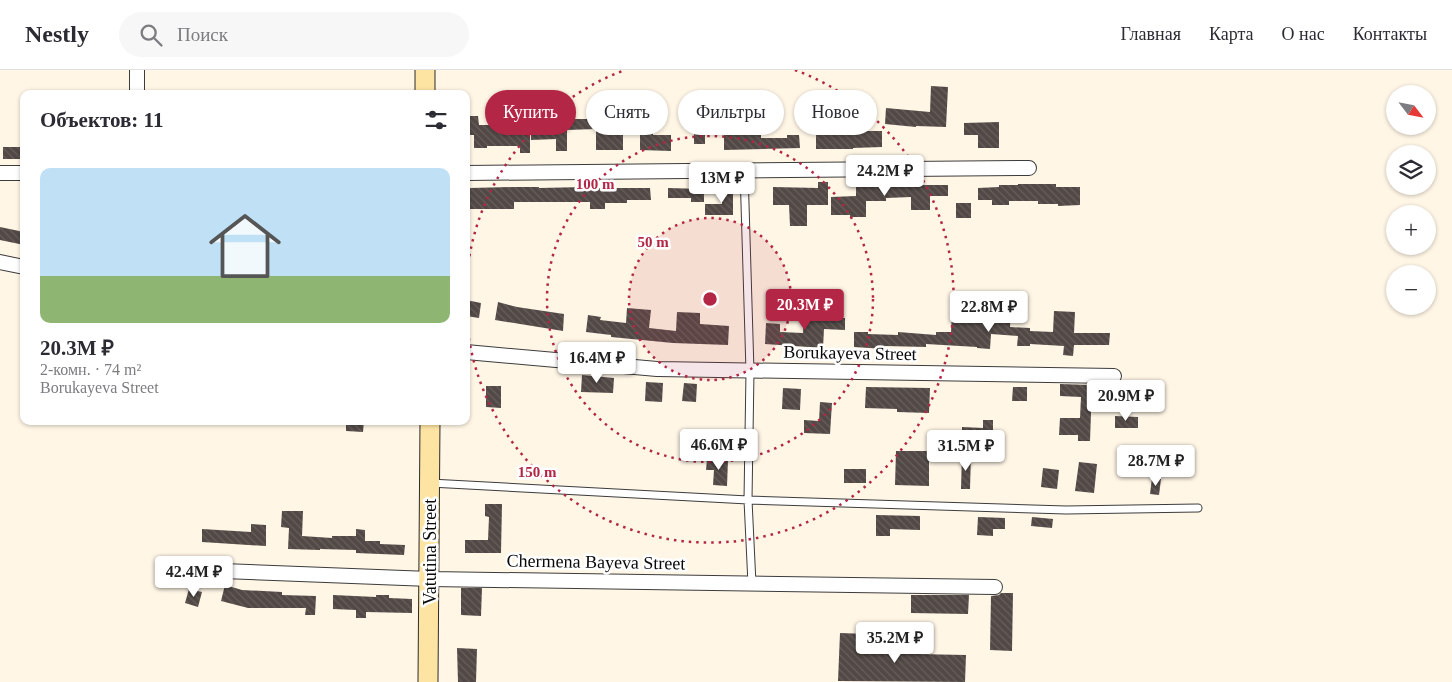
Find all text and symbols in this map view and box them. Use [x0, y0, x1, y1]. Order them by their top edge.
search box [119, 12, 469, 57]
text: Nestly [25, 21, 89, 47]
icon: search [137, 21, 165, 49]
text: Поиск [177, 24, 228, 45]
text: Главная [1121, 24, 1181, 44]
text: Карта [1209, 24, 1254, 44]
text: О нас [1282, 24, 1325, 44]
text: Контакты [1353, 24, 1427, 44]
north arrow [1386, 85, 1436, 135]
map controls [1386, 85, 1436, 315]
chip: Купить [485, 90, 576, 135]
chip: Снять [586, 90, 668, 135]
chip: Фильтры [678, 90, 784, 135]
chip: Новое [794, 90, 877, 135]
icon: filters [422, 106, 450, 134]
text: Объектов: 11 [40, 108, 163, 132]
button: layers [1386, 145, 1436, 195]
pin: 24.2M ₽ [839, 154, 931, 197]
pin: 13M ₽ [687, 162, 757, 204]
text: 24.2M ₽ [857, 162, 913, 179]
text: 13M ₽ [700, 169, 744, 186]
text: 100 m [576, 176, 615, 192]
icon: home [200, 201, 290, 291]
button: + [1386, 205, 1436, 255]
text: 50 m [637, 234, 669, 250]
button: − [1386, 265, 1436, 315]
pin: 20.3M ₽ [759, 288, 851, 331]
centre of rings [701, 290, 719, 308]
pin: 22.8M ₽ [943, 290, 1035, 333]
text: 20.3M ₽ [777, 296, 833, 313]
text: 22.8M ₽ [961, 298, 1017, 315]
text: 20.3M ₽ [40, 336, 114, 360]
pin: 16.4M ₽ [551, 342, 643, 384]
street label: Borukayeva Street [783, 342, 917, 364]
text: 16.4M ₽ [569, 349, 625, 366]
text: 2-комн. · 74 m² [40, 361, 141, 378]
text: Borukayeva Street [40, 379, 159, 396]
pin: 20.9M ₽ [1080, 380, 1172, 422]
text: 20.9M ₽ [1098, 387, 1154, 404]
pin: 46.6M ₽ [673, 428, 765, 471]
pin: 31.5M ₽ [920, 430, 1012, 472]
text: 46.6M ₽ [691, 436, 747, 453]
text: 31.5M ₽ [938, 437, 994, 454]
pin: 28.7M ₽ [1110, 444, 1202, 487]
text: 28.7M ₽ [1128, 452, 1184, 469]
text: 150 m [518, 464, 557, 480]
street label: Vatutina Street [420, 499, 440, 605]
street label: Chermena Bayeva Street [506, 550, 686, 574]
pin: 42.4M ₽ [148, 556, 240, 598]
text: 42.4M ₽ [166, 563, 222, 580]
pin: 35.2M ₽ [849, 622, 941, 664]
text: 35.2M ₽ [867, 629, 923, 646]

